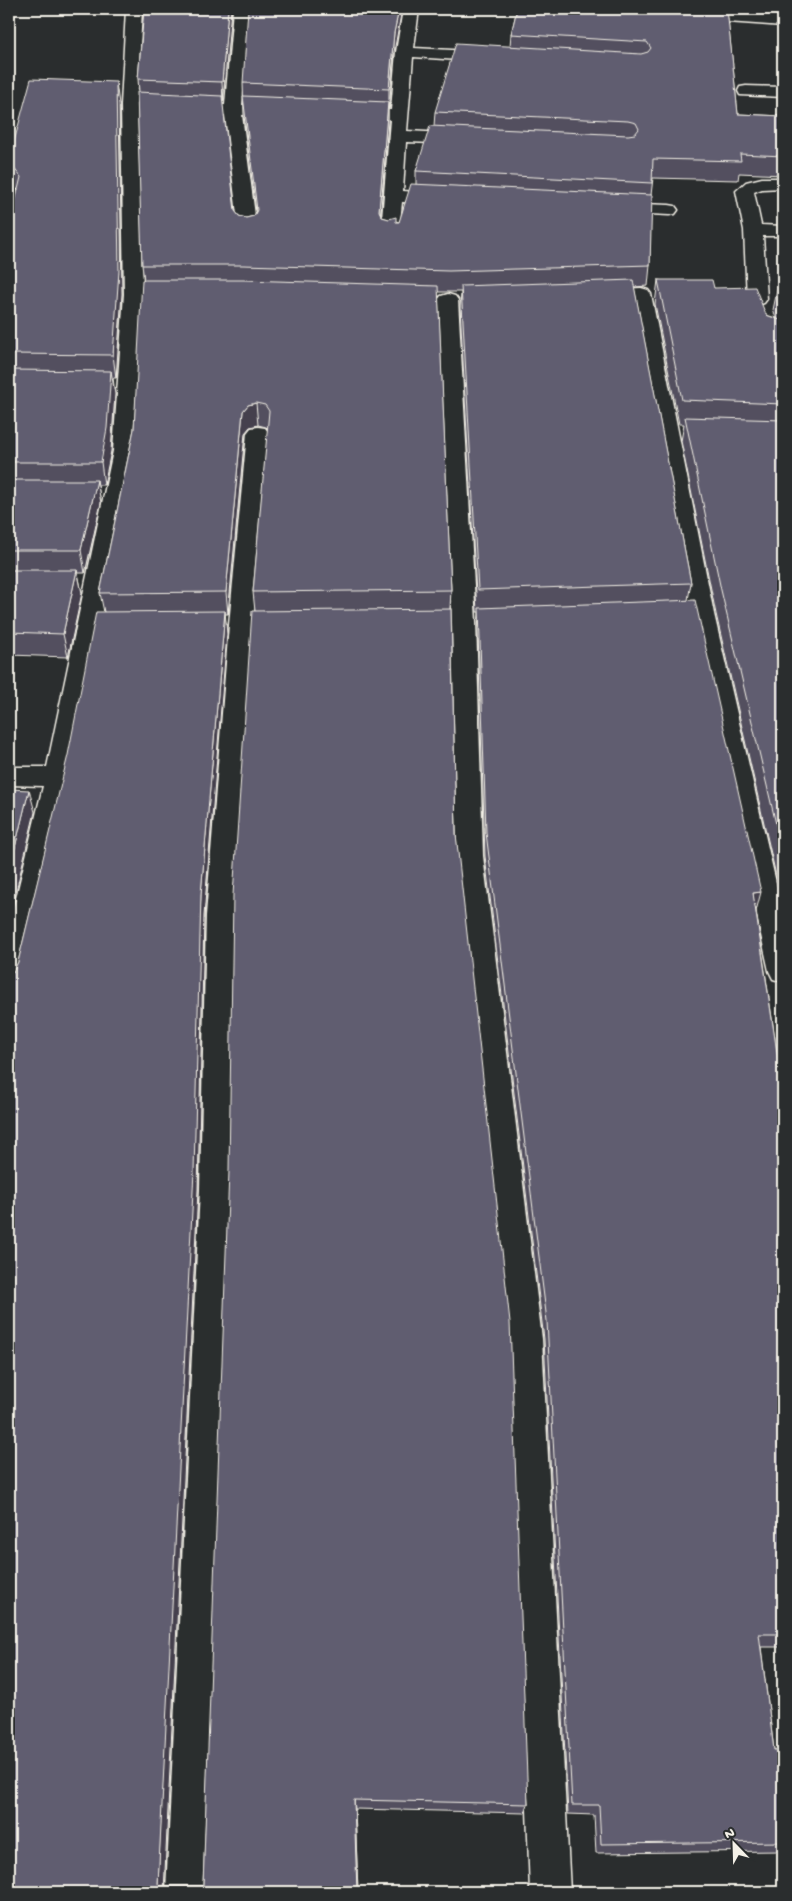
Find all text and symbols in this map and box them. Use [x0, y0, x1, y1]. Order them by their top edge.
north arrow [710, 1818, 760, 1868]
text: N [722, 1825, 737, 1844]

